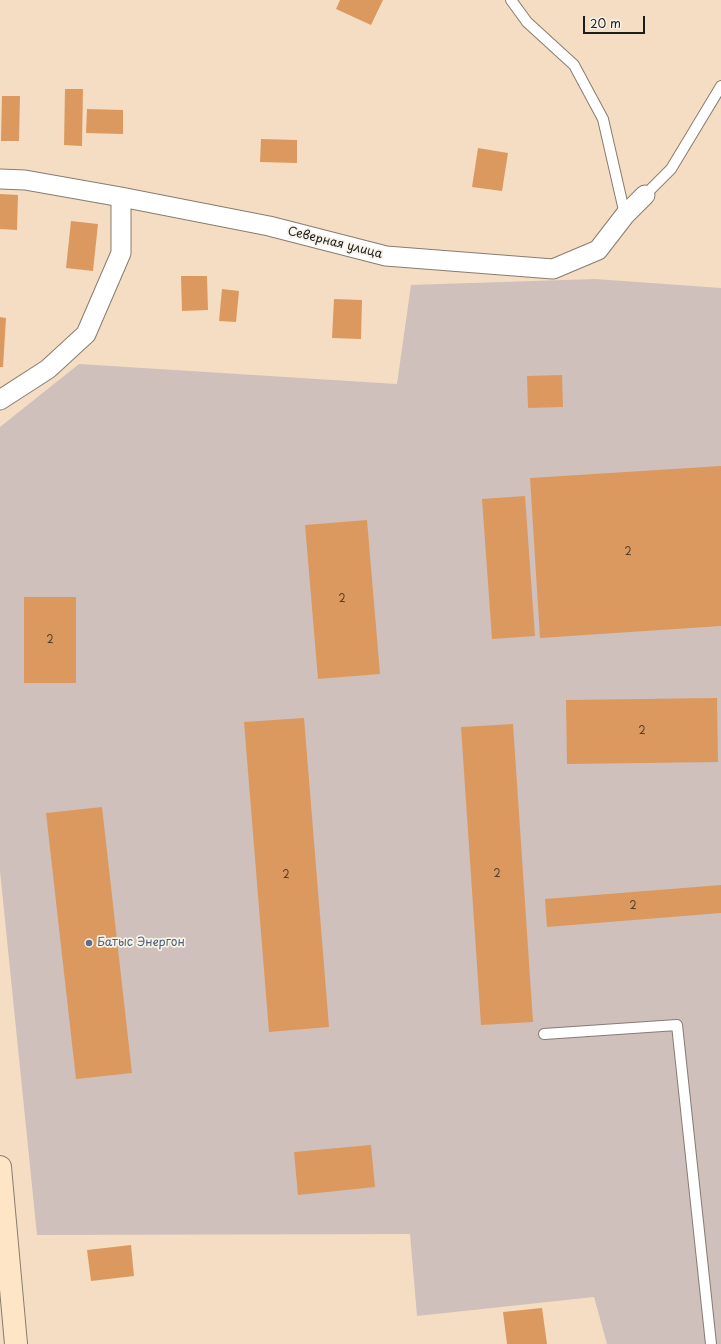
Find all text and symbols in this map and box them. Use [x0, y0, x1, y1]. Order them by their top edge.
scale bar [585, 8, 647, 34]
text: 20 m [590, 14, 621, 32]
street label: Северная улица [286, 224, 384, 262]
house number: 2 [624, 546, 632, 558]
house number: 2 [338, 593, 346, 605]
house number: 2 [46, 634, 54, 646]
house number: 2 [638, 725, 646, 737]
house number: 2 [493, 868, 501, 880]
house number: 2 [282, 869, 290, 881]
house number: 2 [629, 900, 637, 912]
place label: Батыс Энергон [97, 936, 185, 950]
marker: Батыс Энергон [84, 938, 94, 948]

